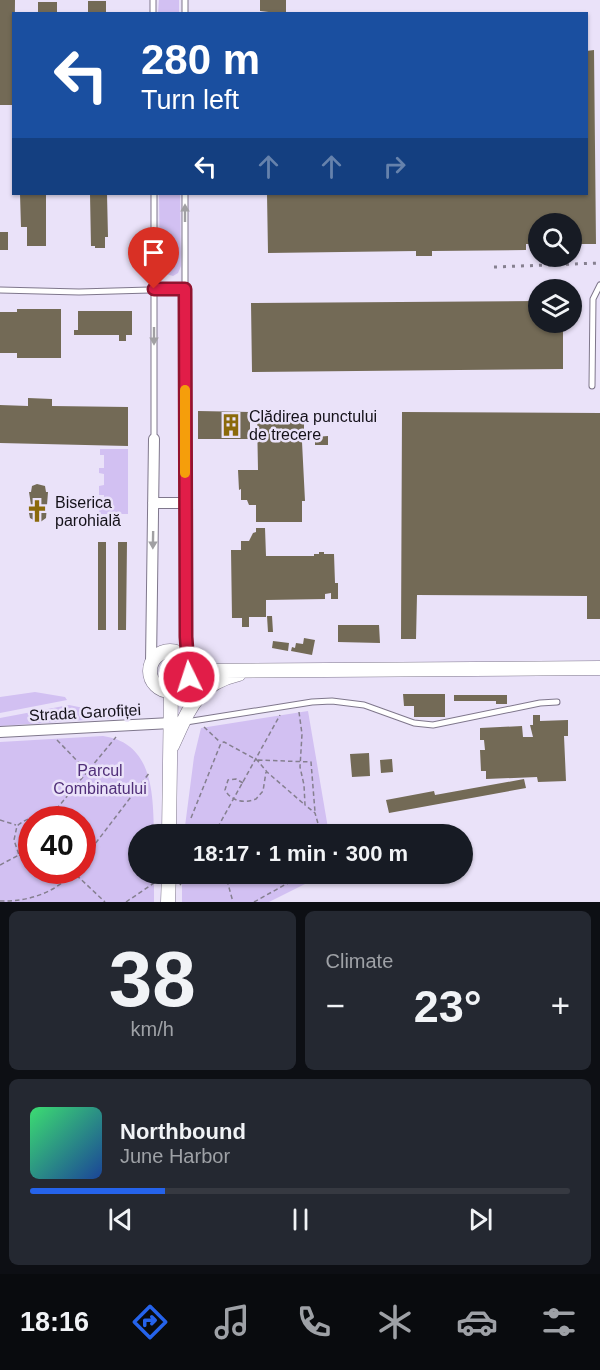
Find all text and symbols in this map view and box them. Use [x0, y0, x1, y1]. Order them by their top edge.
icon: left [42, 36, 120, 114]
text: 280 m [141, 36, 260, 83]
text: Turn left [141, 85, 239, 115]
icon: left [189, 150, 222, 183]
icon: ahead [252, 150, 285, 183]
icon: ahead [315, 150, 348, 183]
icon: right [378, 150, 411, 183]
one-way arrow [180, 203, 190, 222]
map controls [528, 213, 582, 333]
button: search [528, 213, 582, 267]
pin [128, 227, 179, 289]
icon: arrive [137, 236, 170, 269]
button: layers [528, 279, 582, 333]
one-way arrow [149, 326, 159, 345]
place label: Clădirea punctului de trecere [249, 408, 377, 443]
building icon: Clădirea punctului de trecere [218, 412, 244, 438]
place label: Biserica parohială [55, 494, 121, 529]
church icon: Biserica parohială [24, 498, 50, 524]
one-way arrow [148, 530, 158, 549]
position arrow [157, 645, 221, 709]
street label: Strada Garofiței [29, 701, 141, 724]
park label: Parcul Combinatului [53, 762, 147, 797]
speed limit sign: 40 [18, 806, 96, 884]
text: 18:17 · 1 min · 300 m [193, 841, 408, 866]
text: 38 [109, 935, 196, 1023]
text: Climate [326, 950, 393, 972]
text: 23° [414, 981, 482, 1032]
text: − [326, 987, 345, 1024]
text: + [551, 987, 570, 1024]
text: km/h [131, 1018, 174, 1040]
text: Northbound [120, 1119, 246, 1144]
text: June Harbor [120, 1145, 230, 1167]
icon: previous [104, 1203, 137, 1236]
icon: pause [284, 1203, 317, 1236]
icon: next [464, 1203, 497, 1236]
icon: directions [129, 1301, 171, 1343]
icon: music [211, 1301, 253, 1343]
icon: phone [293, 1301, 335, 1343]
icon: climate [374, 1301, 416, 1343]
icon: car [456, 1301, 498, 1343]
icon: filters [538, 1301, 580, 1343]
text: 18:16 [20, 1307, 89, 1337]

